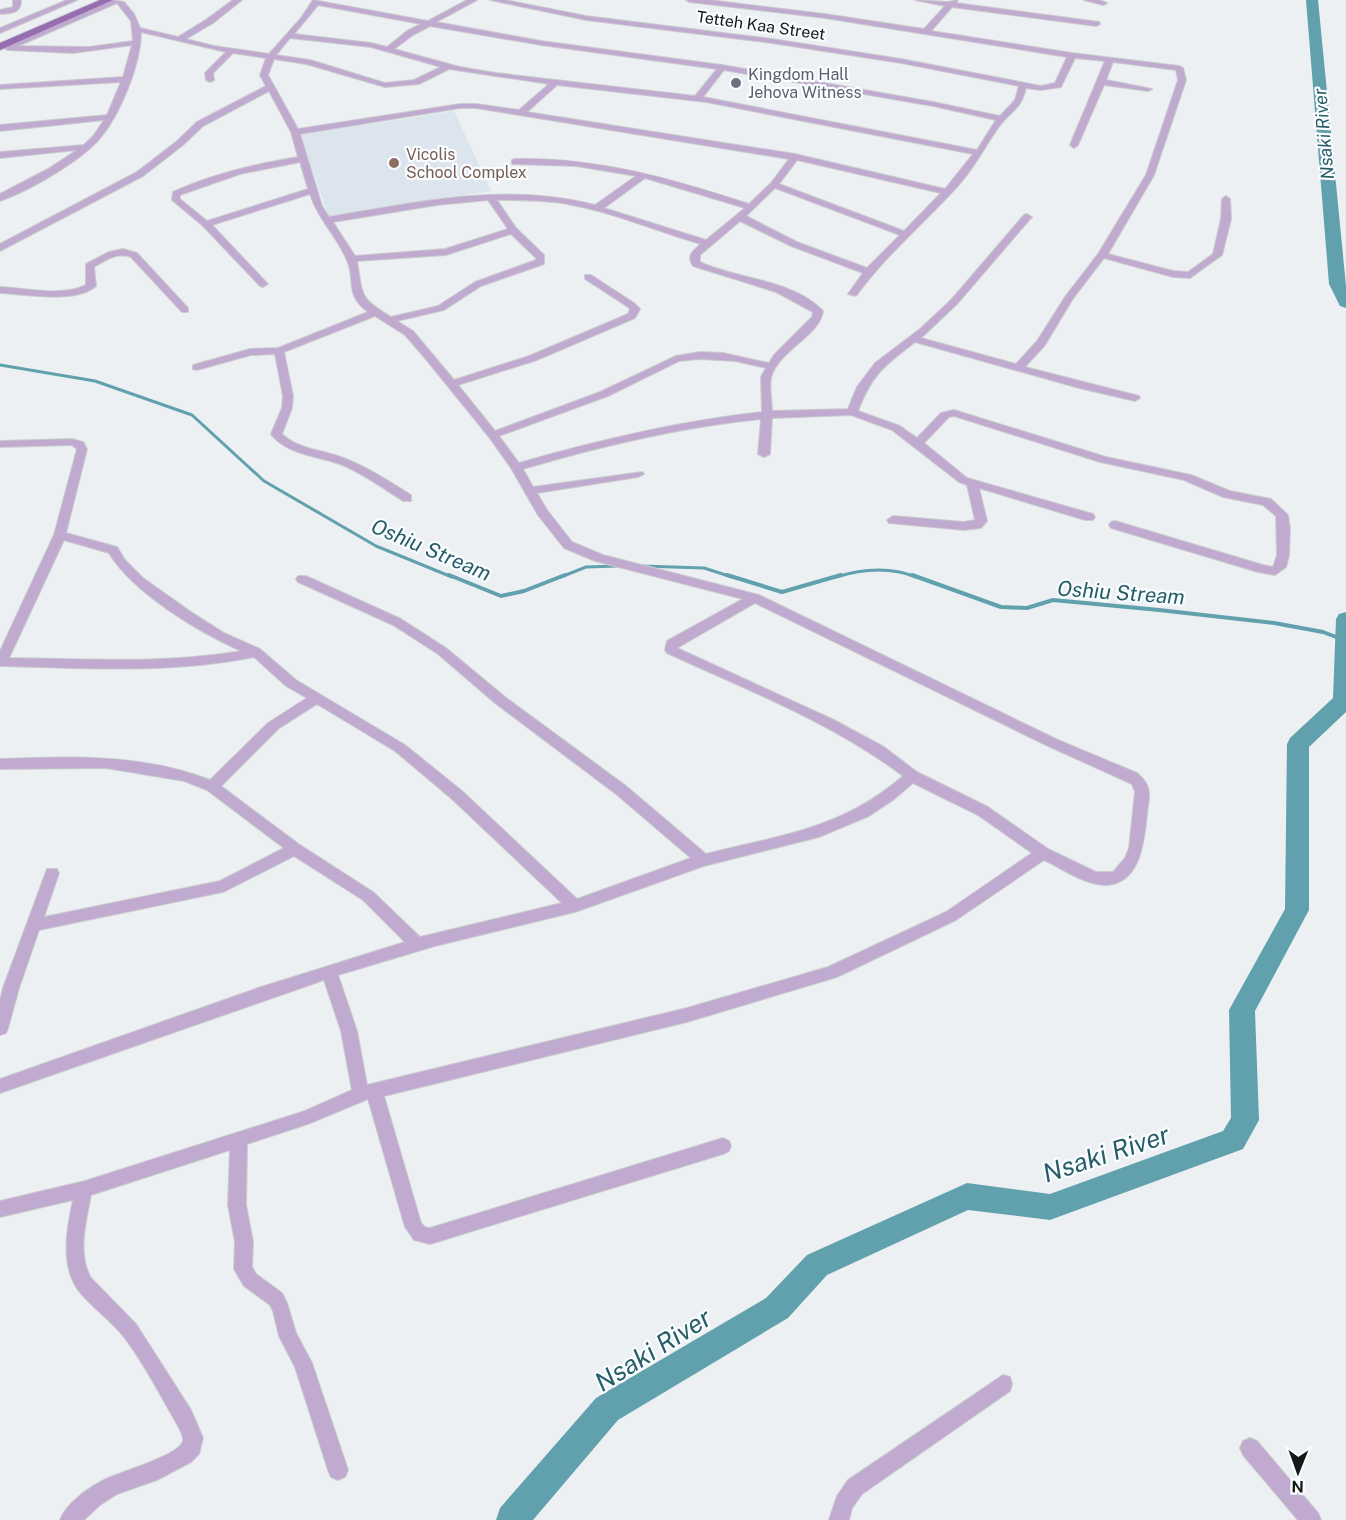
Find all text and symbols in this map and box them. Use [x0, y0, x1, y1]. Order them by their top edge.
street label: Tetteh Kaa Street [695, 7, 827, 44]
place label: Kingdom Hall Jehova Witness [748, 65, 861, 102]
marker: Kingdom Hall Jehova Witness [729, 76, 743, 90]
water label: Nsaki River [1309, 88, 1338, 180]
place label: Vicolis School Complex [406, 145, 527, 182]
marker: Vicolis School Complex [387, 156, 401, 170]
water label: Oshiu Stream [368, 513, 495, 586]
water label: Oshiu Stream [1056, 576, 1186, 609]
water label: Nsaki River [1038, 1118, 1173, 1189]
water label: Nsaki River [589, 1301, 717, 1398]
north arrow [1268, 1442, 1328, 1502]
text: N [1291, 1477, 1304, 1496]

